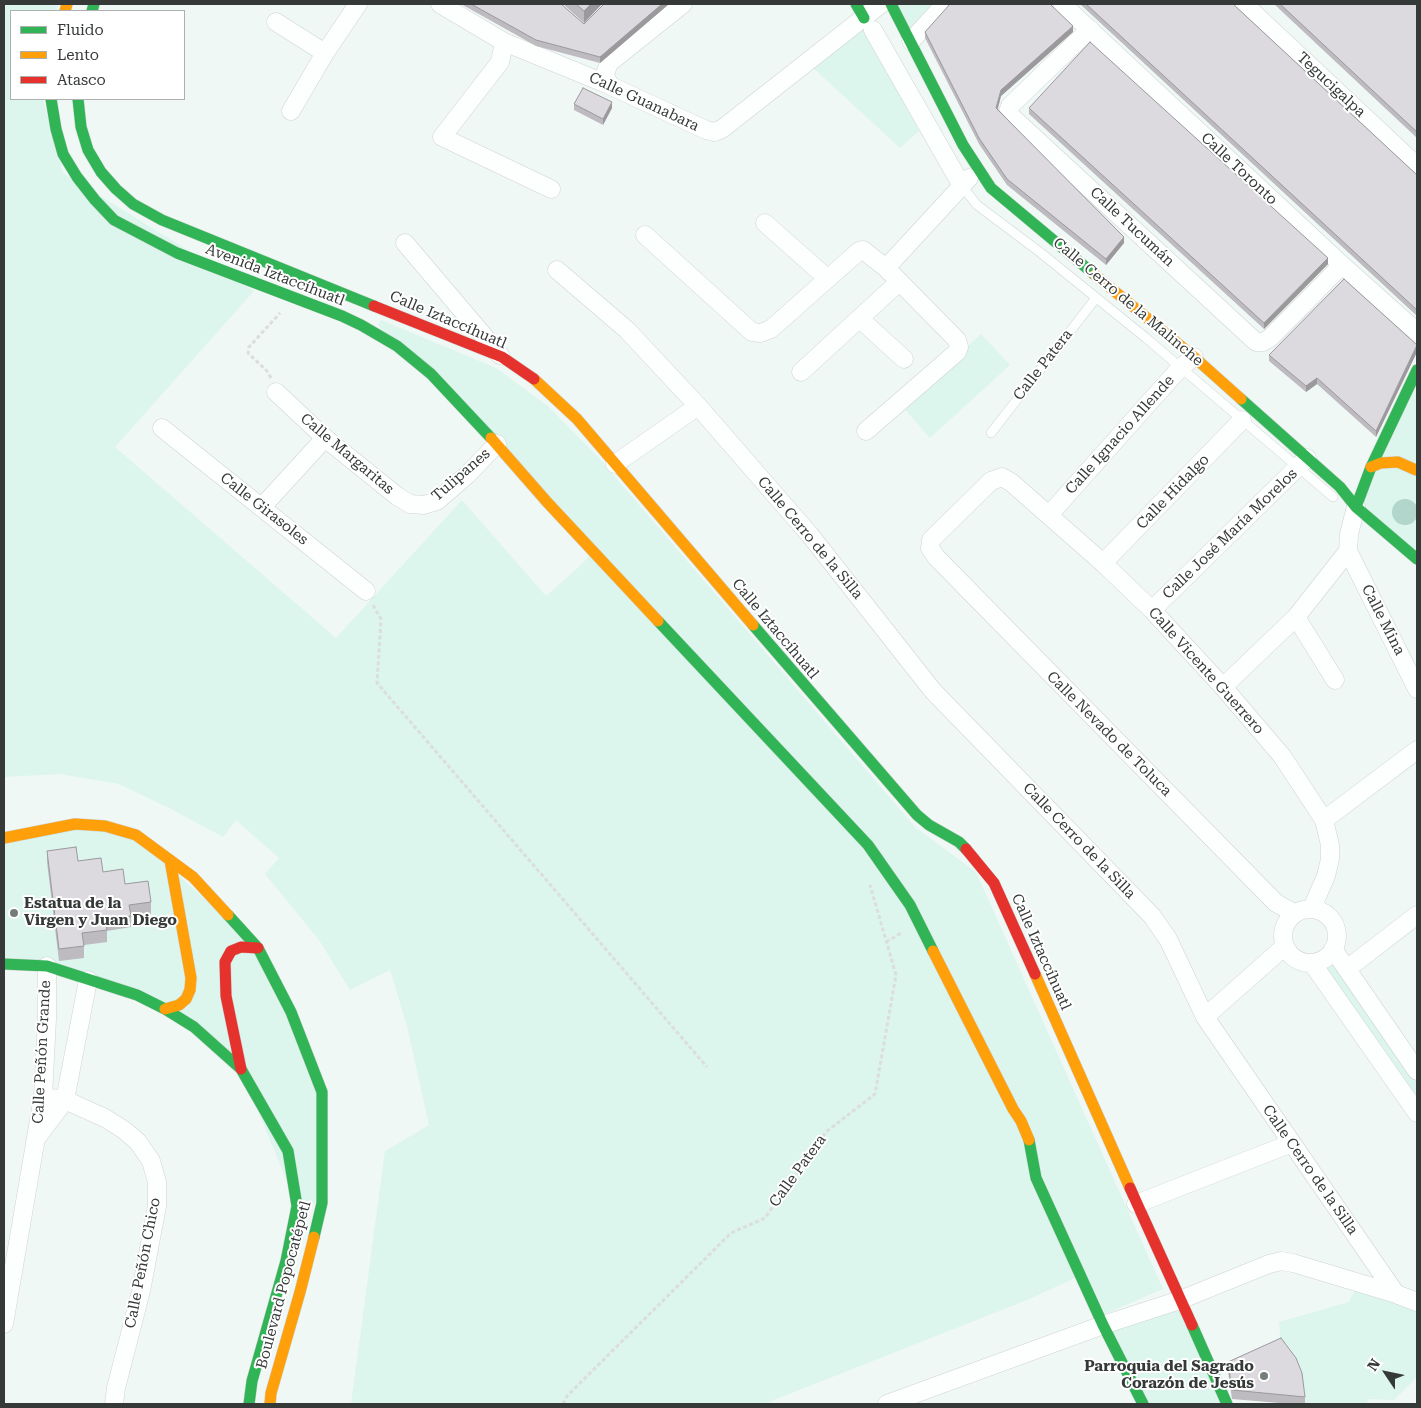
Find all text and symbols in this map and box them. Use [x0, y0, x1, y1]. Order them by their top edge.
legend [10, 10, 185, 100]
text: Fluido [57, 21, 104, 39]
text: Lento [57, 46, 99, 64]
street label: Tegucigalpa [1293, 49, 1369, 121]
street label: Calle Guanabara [586, 69, 702, 135]
text: Atasco [57, 71, 106, 89]
street label: Calle Toronto [1197, 129, 1281, 209]
street label: Calle Tucumán [1086, 183, 1178, 271]
street label: Calle Cerro de la Malinche [1049, 234, 1207, 370]
street label: Avenida Iztaccíhuatl [203, 240, 347, 310]
street label: Calle Iztaccíhuatl [387, 287, 509, 353]
street label: Calle Patera [1010, 326, 1076, 404]
street label: Calle Ignacio Allende [1062, 372, 1178, 498]
street label: Calle Margaritas [297, 410, 397, 498]
street label: Tulipanes [428, 445, 494, 505]
street label: Calle Hidalgo [1133, 451, 1213, 533]
street label: Calle José María Morelos [1159, 465, 1301, 603]
street label: Calle Girasoles [216, 469, 312, 549]
street label: Calle Cerro de la Silla [754, 473, 866, 603]
street label: Calle Iztaccíhuatl [728, 575, 822, 683]
street label: Calle Mina [1357, 582, 1409, 658]
street label: Calle Vicente Guerrero [1144, 604, 1268, 738]
street label: Calle Nevado de Toluca [1043, 668, 1175, 800]
street label: Calle Cerro de la Silla [1019, 779, 1139, 903]
street label: Calle Iztaccíhuatl [1007, 891, 1075, 1013]
place label: Estatua de la Virgen y Juan Diego [24, 895, 177, 930]
marker: Estatua de la Virgen y Juan Diego [8, 907, 20, 919]
street label: Calle Peñón Grande [29, 980, 55, 1124]
street label: Calle Cerro de la Silla [1258, 1102, 1362, 1238]
street label: Calle Patera [766, 1131, 830, 1211]
street label: Calle Peñón Chico [121, 1196, 165, 1330]
street label: Boulevard Popocatépetl [253, 1199, 315, 1371]
north arrow [1361, 1348, 1411, 1398]
text: N [1364, 1356, 1383, 1374]
place label: Parroquia del Sagrado Corazón de Jesús [1084, 1358, 1254, 1393]
marker: Parroquia del Sagrado Corazón de Jesús [1258, 1370, 1270, 1382]

